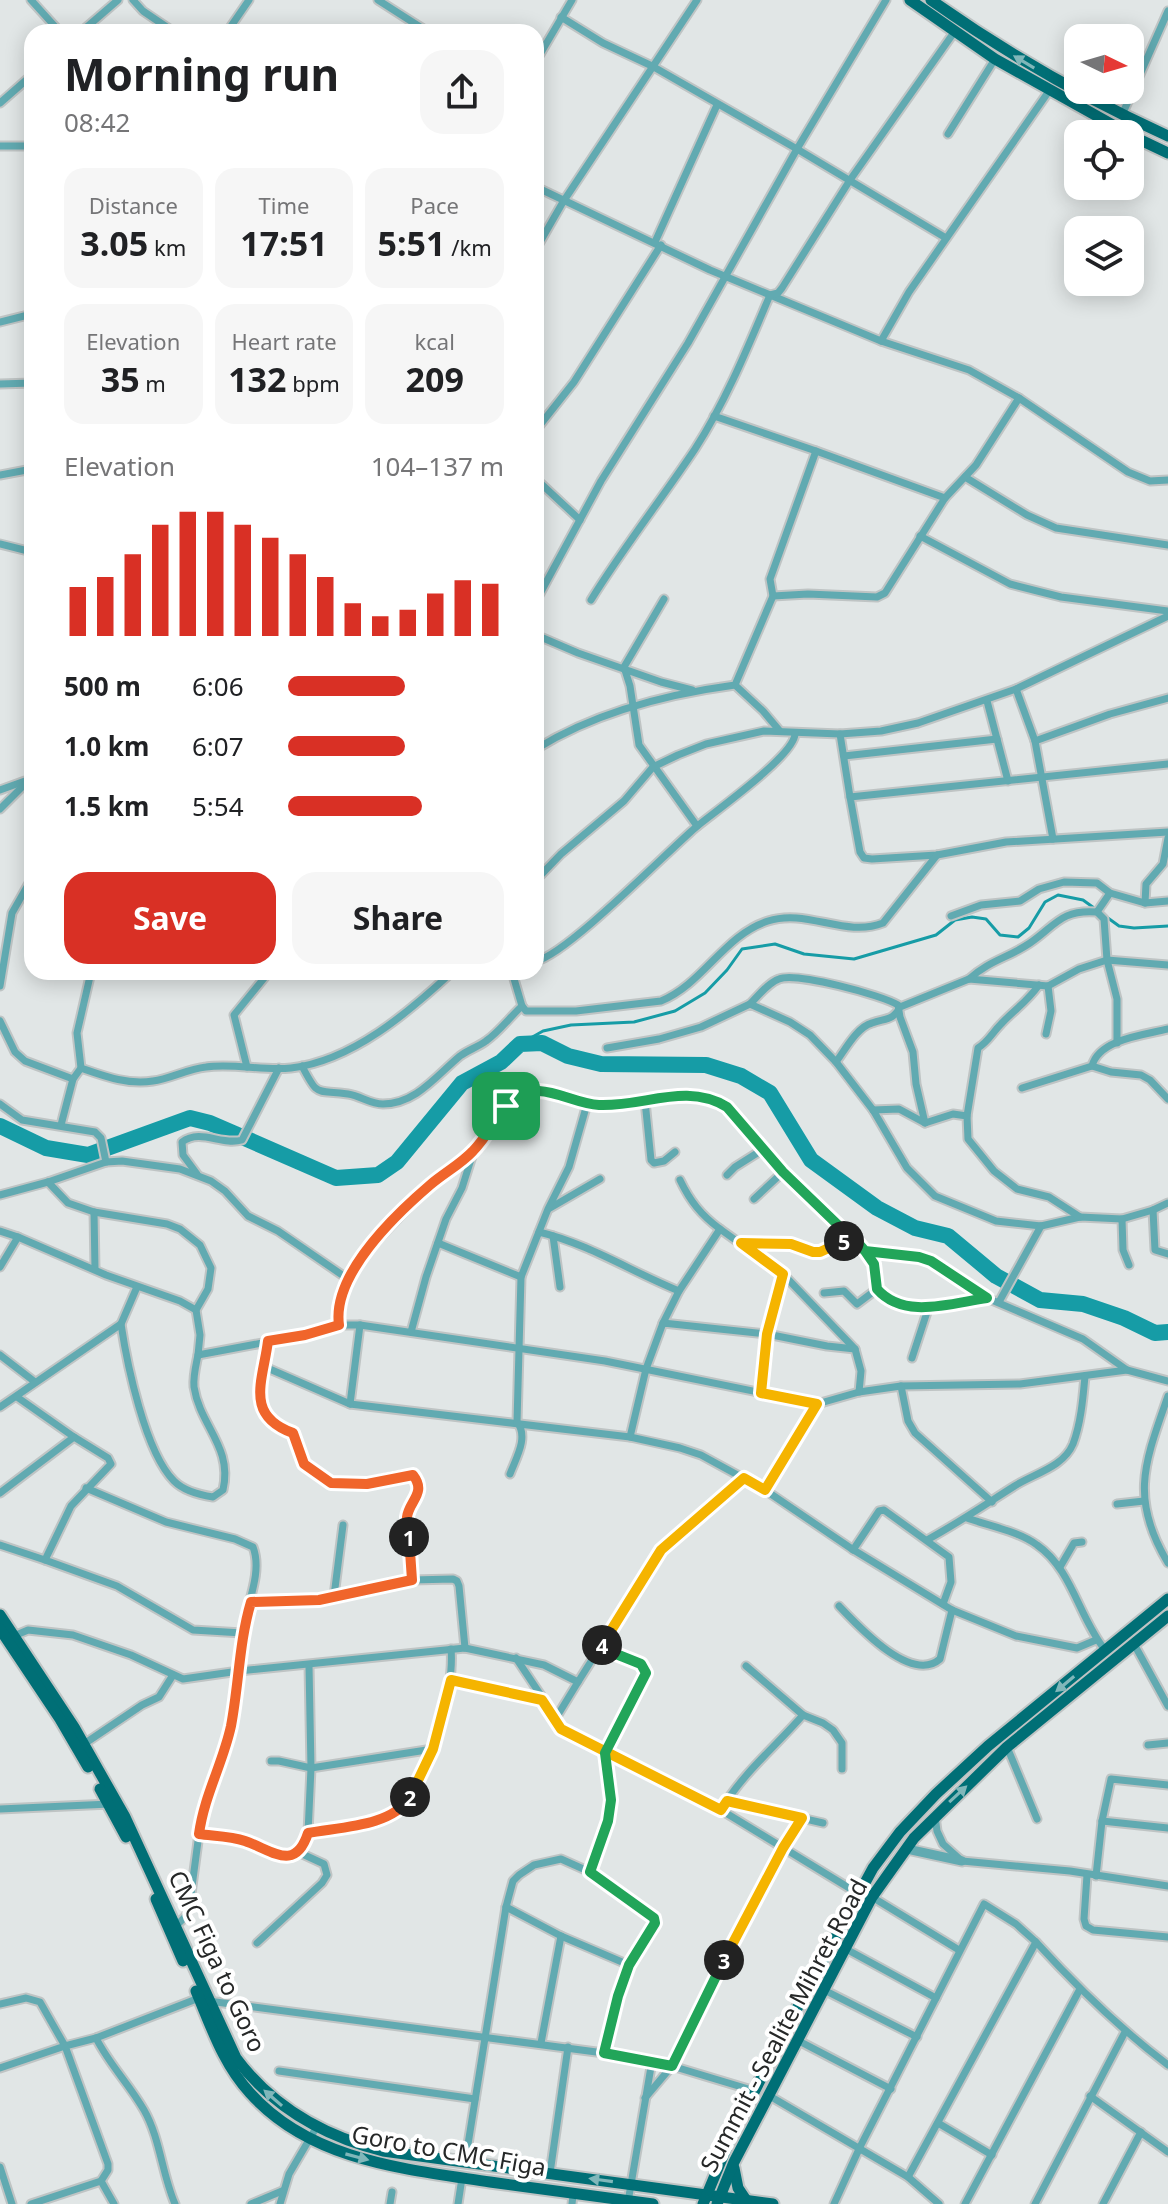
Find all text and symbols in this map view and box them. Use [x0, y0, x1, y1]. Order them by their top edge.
north arrow [1064, 24, 1144, 104]
map controls [1064, 24, 1144, 296]
text: Morning run [64, 44, 339, 104]
button: share [420, 50, 504, 134]
one-way arrow [1013, 55, 1035, 69]
text: 08:42 [64, 104, 130, 140]
button: locate [1064, 120, 1144, 200]
text: Distance [89, 190, 178, 220]
text: Time [259, 190, 309, 220]
text: Pace [410, 190, 459, 220]
button: layers [1064, 216, 1144, 296]
text: 3.05 [80, 220, 148, 266]
text: 17:51 [240, 220, 328, 266]
text: 5:51 [378, 220, 446, 266]
text: km [148, 232, 186, 262]
text: /km [446, 232, 492, 262]
text: Elevation [86, 326, 180, 356]
text: Heart rate [231, 326, 337, 356]
text: kcal [415, 326, 455, 356]
text: 35 [101, 356, 140, 402]
text: 132 [228, 356, 286, 402]
text: 209 [405, 356, 464, 402]
text: m [140, 368, 166, 398]
text: bpm [286, 368, 340, 398]
text: Elevation [64, 448, 175, 484]
text: 104–137 m [371, 448, 504, 484]
text: 500 m [64, 668, 141, 704]
text: 6:06 [192, 668, 244, 704]
text: 1.0 km [64, 728, 149, 764]
text: 6:07 [192, 728, 244, 764]
text: 1.5 km [64, 788, 149, 824]
text: 5:54 [192, 788, 244, 824]
button: Save [64, 872, 276, 964]
button: Share [292, 872, 504, 964]
pin [472, 1072, 540, 1140]
icon: arrive [484, 1084, 528, 1128]
pin: 5 [824, 1221, 864, 1261]
text: 5 [838, 1226, 850, 1256]
pin: 1 [389, 1517, 429, 1557]
text: 1 [403, 1522, 415, 1552]
pin: 4 [582, 1625, 622, 1665]
text: 4 [596, 1630, 608, 1660]
one-way arrow [1055, 1675, 1075, 1692]
pin: 2 [390, 1777, 430, 1817]
text: 2 [404, 1782, 416, 1812]
one-way arrow [948, 1786, 967, 1804]
street label: CMC Figa to Goro [161, 1865, 275, 2057]
street label: Summit - Sealite Mihret Road [692, 1873, 874, 2177]
pin: 3 [704, 1940, 744, 1980]
text: 3 [718, 1945, 730, 1975]
one-way arrow [263, 2090, 283, 2107]
street label: Goro to CMC Figa [349, 2117, 549, 2183]
one-way arrow [344, 2152, 369, 2164]
one-way arrow [588, 2173, 613, 2186]

